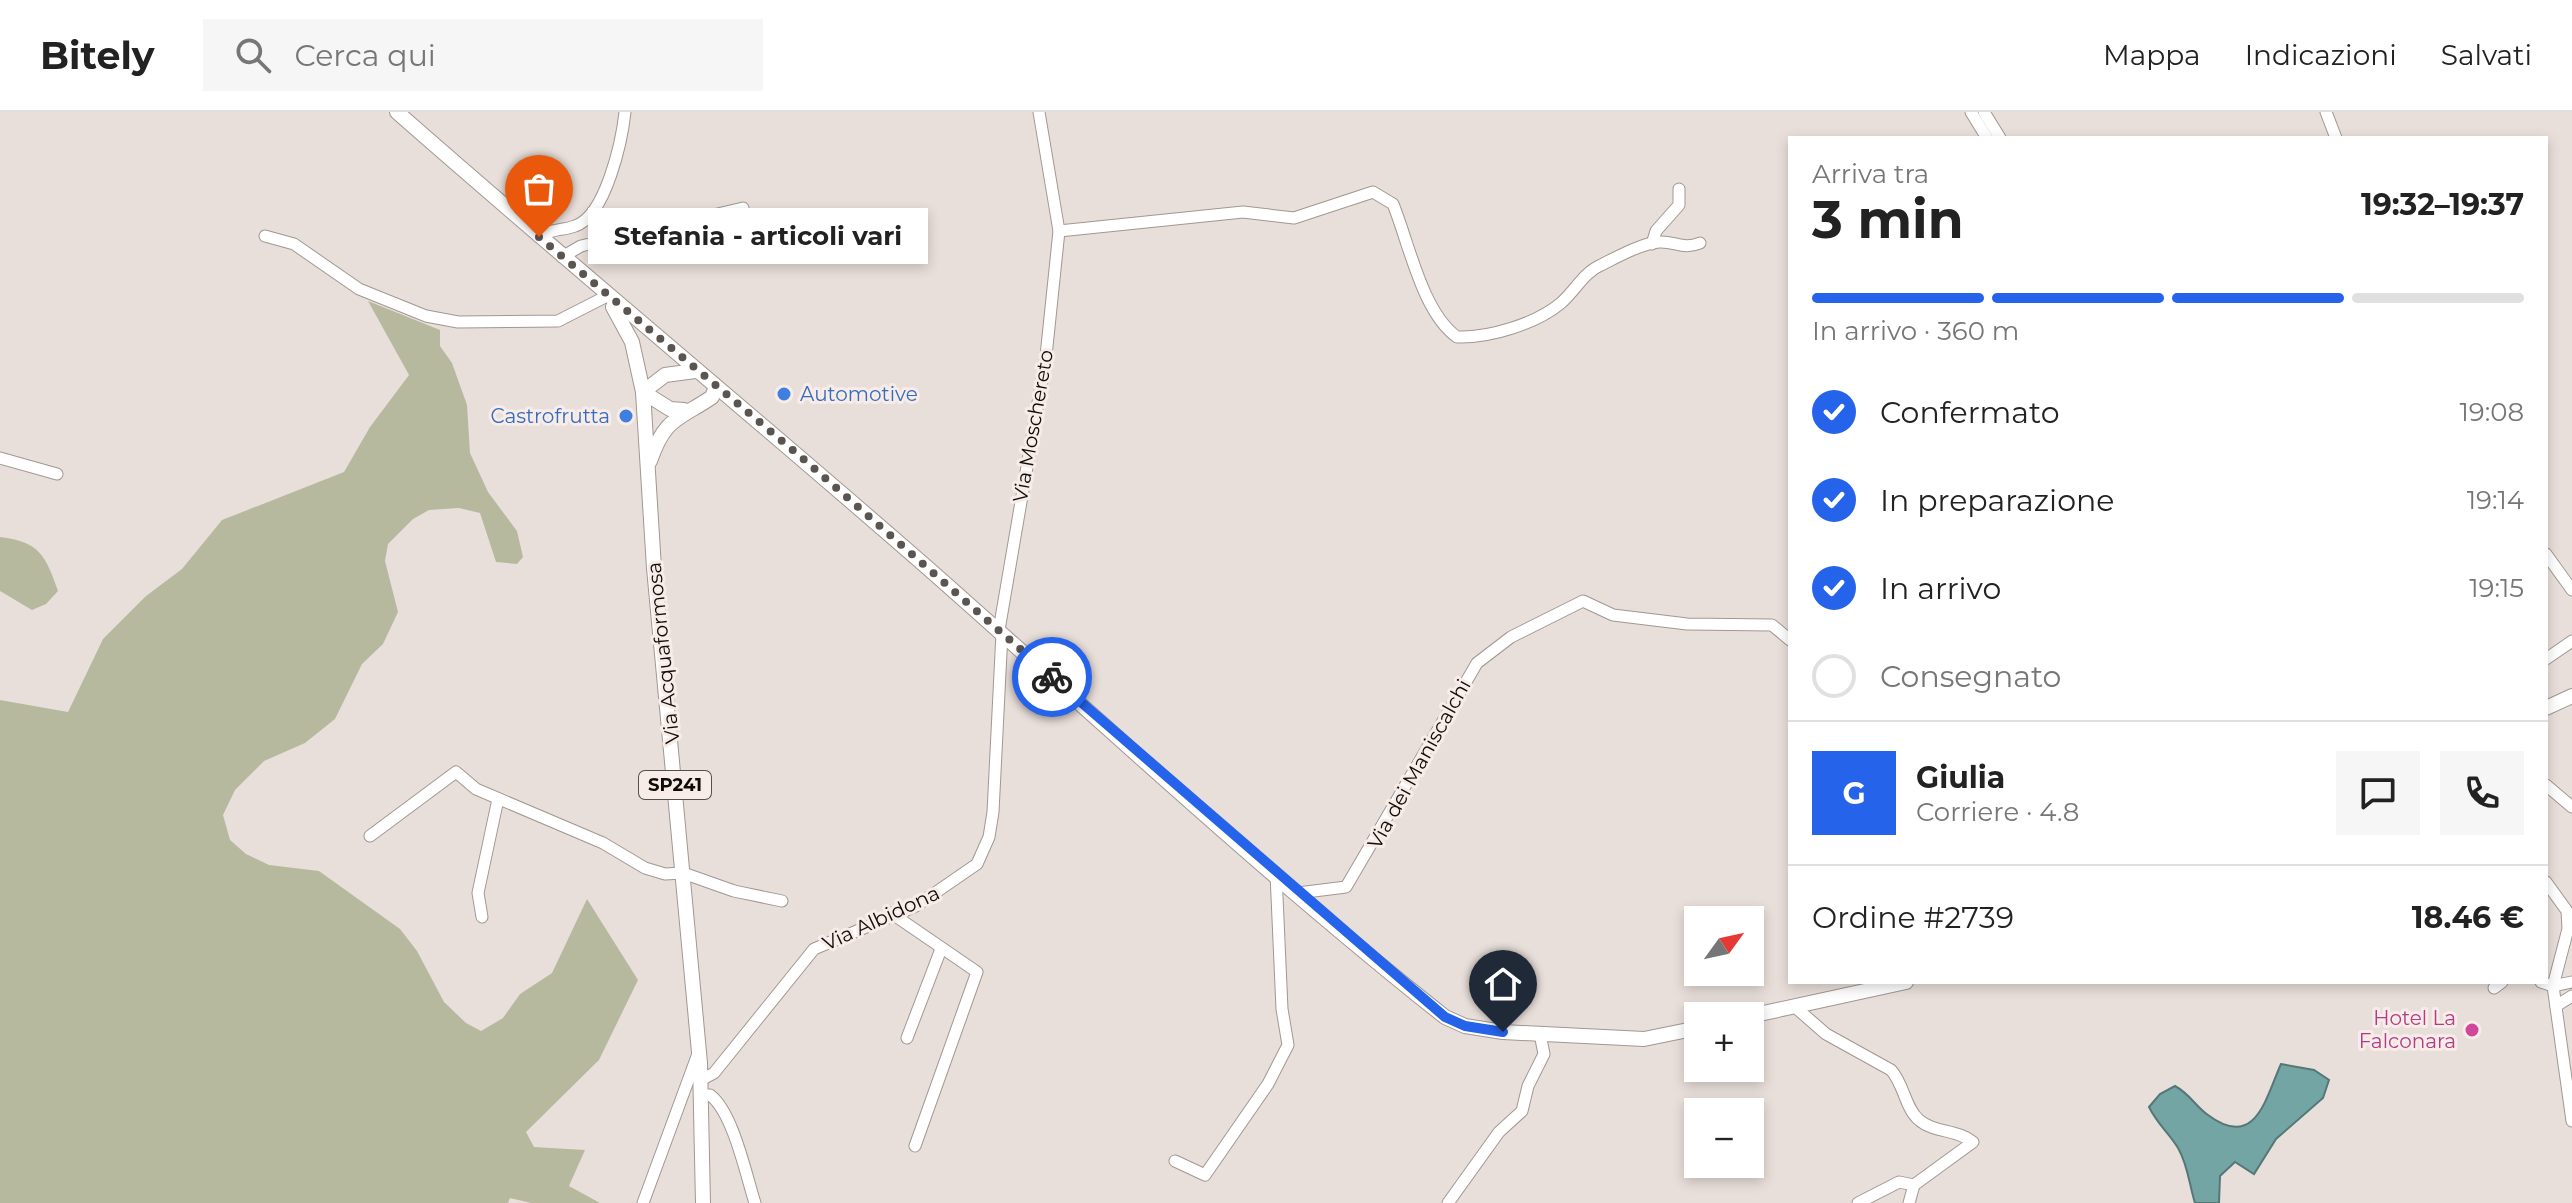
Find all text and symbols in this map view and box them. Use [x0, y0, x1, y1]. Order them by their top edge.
search box [203, 19, 763, 91]
text: Bitely [40, 32, 155, 79]
icon: search [231, 33, 275, 77]
text: Cerca qui [295, 37, 436, 74]
text: Mappa [2103, 38, 2201, 72]
text: Indicazioni [2245, 38, 2397, 72]
text: Salvati [2441, 38, 2532, 72]
pin [505, 155, 573, 237]
text: Arriva tra [1812, 158, 1929, 190]
icon: bag [517, 167, 561, 211]
text: 19:32–19:37 [2361, 186, 2524, 223]
text: 3 min [1812, 188, 1964, 251]
callout: Stefania - articoli vari [587, 209, 927, 265]
text: Stefania - articoli vari [614, 220, 902, 252]
text: In arrivo · 360 m [1812, 315, 2019, 347]
street label: Via Moschereto [1008, 348, 1058, 504]
place label: Automotive [800, 382, 918, 406]
marker: Automotive [775, 385, 793, 403]
icon: check [1812, 390, 1856, 434]
text: Confermato [1880, 394, 2059, 431]
text: 19:08 [2459, 396, 2524, 428]
place label: Castrofrutta [490, 404, 610, 428]
marker: Castrofrutta [617, 407, 635, 425]
icon: check [1812, 478, 1856, 522]
text: In preparazione [1880, 482, 2114, 519]
text: 19:14 [2467, 484, 2524, 516]
street label: Via Acquaformosa [642, 561, 684, 745]
icon: check [1812, 566, 1856, 610]
text: In arrivo [1880, 570, 2001, 607]
text: 19:15 [2469, 572, 2524, 604]
courier [1012, 637, 1092, 717]
icon: bike [1030, 655, 1074, 699]
text: Consegnato [1880, 658, 2061, 695]
street label: Via dei Maniscalchi [1362, 675, 1476, 853]
button: chat [2336, 751, 2420, 835]
button: phone [2440, 751, 2524, 835]
text: Giulia [1916, 759, 2005, 796]
road number: SP241 [639, 771, 711, 799]
text: G [1842, 775, 1866, 812]
text: Corriere · 4.8 [1916, 796, 2079, 828]
street label: Via Albidona [819, 880, 943, 956]
text: Ordine #2739 [1812, 899, 2014, 936]
text: 18.46 € [2412, 899, 2524, 936]
north arrow [1684, 906, 1764, 986]
map controls [1684, 906, 1764, 1178]
pin [1469, 950, 1537, 1032]
icon: home [1481, 962, 1525, 1006]
button: + [1684, 1002, 1764, 1082]
place label: Hotel La Falconara [2359, 1006, 2456, 1053]
marker: Hotel La Falconara [2463, 1021, 2481, 1039]
button: − [1684, 1098, 1764, 1178]

